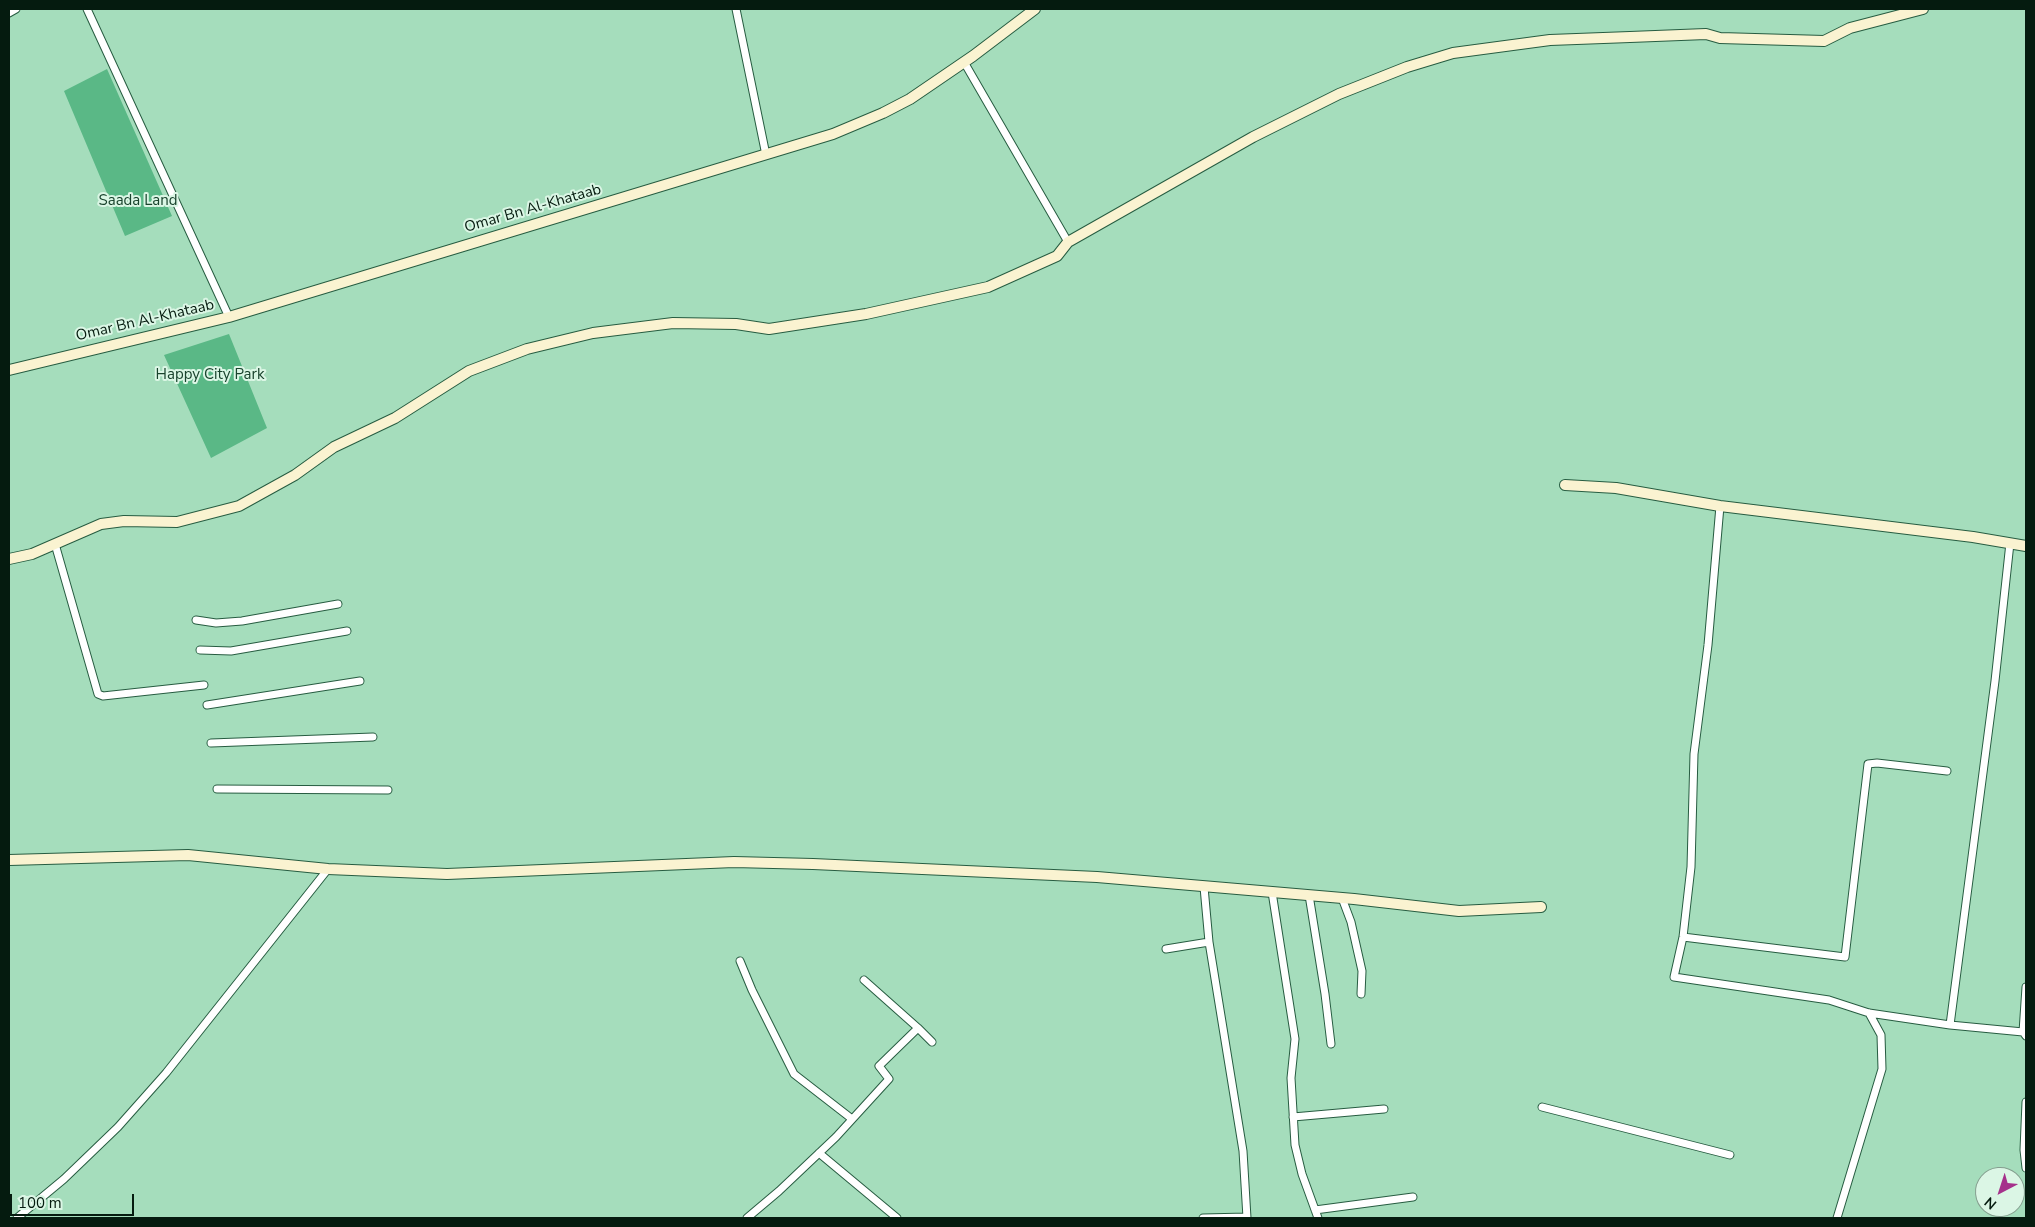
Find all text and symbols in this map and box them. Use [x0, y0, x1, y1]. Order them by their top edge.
street label: Omar Bn Al-Khataab [463, 181, 603, 237]
park label: Saada Land [98, 192, 178, 210]
street label: Omar Bn Al-Khataab [74, 296, 216, 346]
park label: Happy City Park [156, 366, 264, 384]
north arrow [1975, 1167, 2025, 1217]
scale bar [12, 1184, 136, 1216]
text: N [1981, 1192, 2001, 1214]
text: 100 m [18, 1193, 62, 1213]

